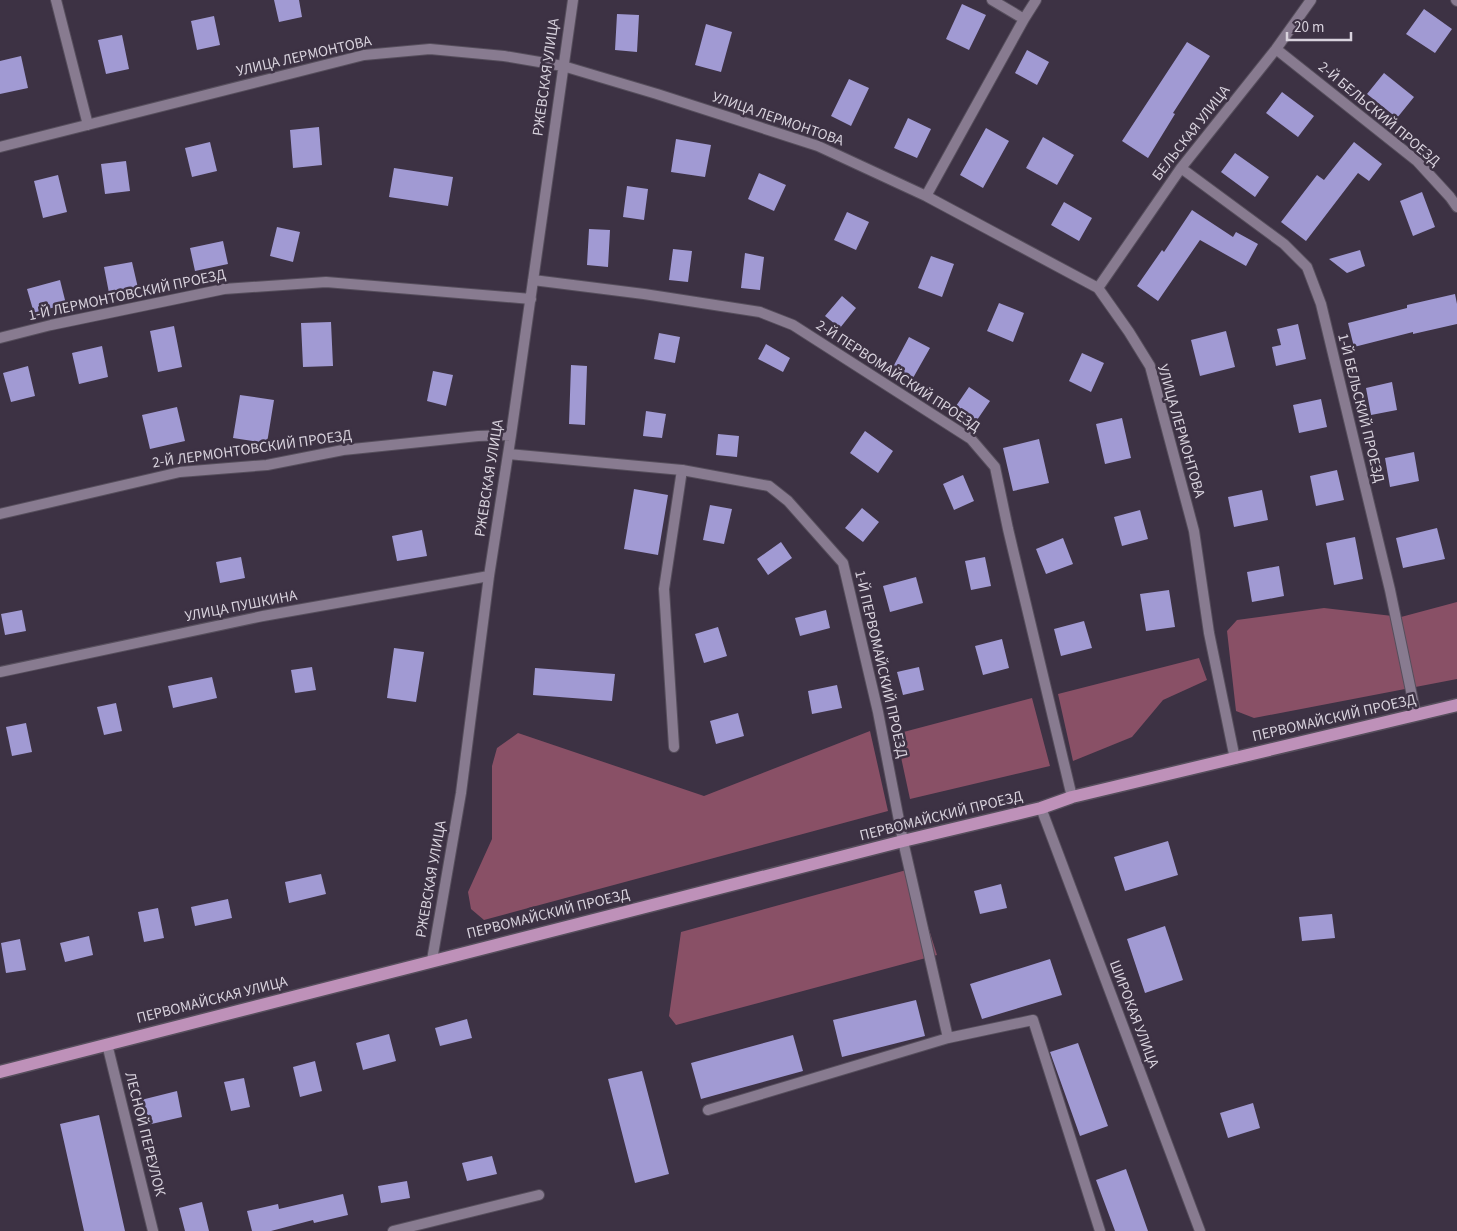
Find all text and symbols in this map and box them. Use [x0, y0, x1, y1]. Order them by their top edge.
scale bar [1287, 10, 1351, 42]
street label: РЖЕВСКАЯ УЛИЦА [527, 16, 565, 137]
text: 20 m [1294, 17, 1324, 38]
street label: УЛИЦА ЛЕРМОНТОВА [234, 30, 374, 82]
street label: 2-Й БЕЛЬСКИЙ ПРОЕЗД [1314, 57, 1445, 172]
street label: БЕЛЬСКАЯ УЛИЦА [1147, 80, 1235, 185]
street label: УЛИЦА ЛЕРМОНТОВА [709, 87, 847, 152]
street label: 1-Й ЛЕРМОНТОВСКИЙ ПРОЕЗД [26, 264, 228, 326]
street label: 2-Й ПЕРВОМАЙСКИЙ ПРОЕЗД [812, 315, 985, 437]
street label: 1-Й БЕЛЬСКИЙ ПРОЕЗД [1332, 331, 1390, 485]
street label: УЛИЦА ЛЕРМОНТОВА [1152, 362, 1210, 501]
street label: РЖЕВСКАЯ УЛИЦА [469, 417, 509, 538]
street label: 2-Й ЛЕРМОНТОВСКИЙ ПРОЕЗД [151, 425, 354, 473]
street label: 1-Й ПЕРВОМАЙСКИЙ ПРОЕЗД [849, 568, 913, 760]
street label: УЛИЦА ПУШКИНА [183, 585, 300, 627]
street label: ПЕРВОМАЙСКИЙ ПРОЕЗД [1250, 689, 1418, 747]
street label: ПЕРВОМАЙСКИЙ ПРОЕЗД [857, 785, 1025, 846]
street label: РЖЕВСКАЯ УЛИЦА [410, 818, 452, 939]
street label: ПЕРВОМАЙСКИЙ ПРОЕЗД [464, 883, 632, 944]
street label: ШИРОКАЯ УЛИЦА [1104, 957, 1165, 1072]
street label: ПЕРВОМАЙСКАЯ УЛИЦА [134, 971, 290, 1029]
street label: ЛЕСНОЙ ПЕРЕУЛОК [119, 1070, 171, 1199]

